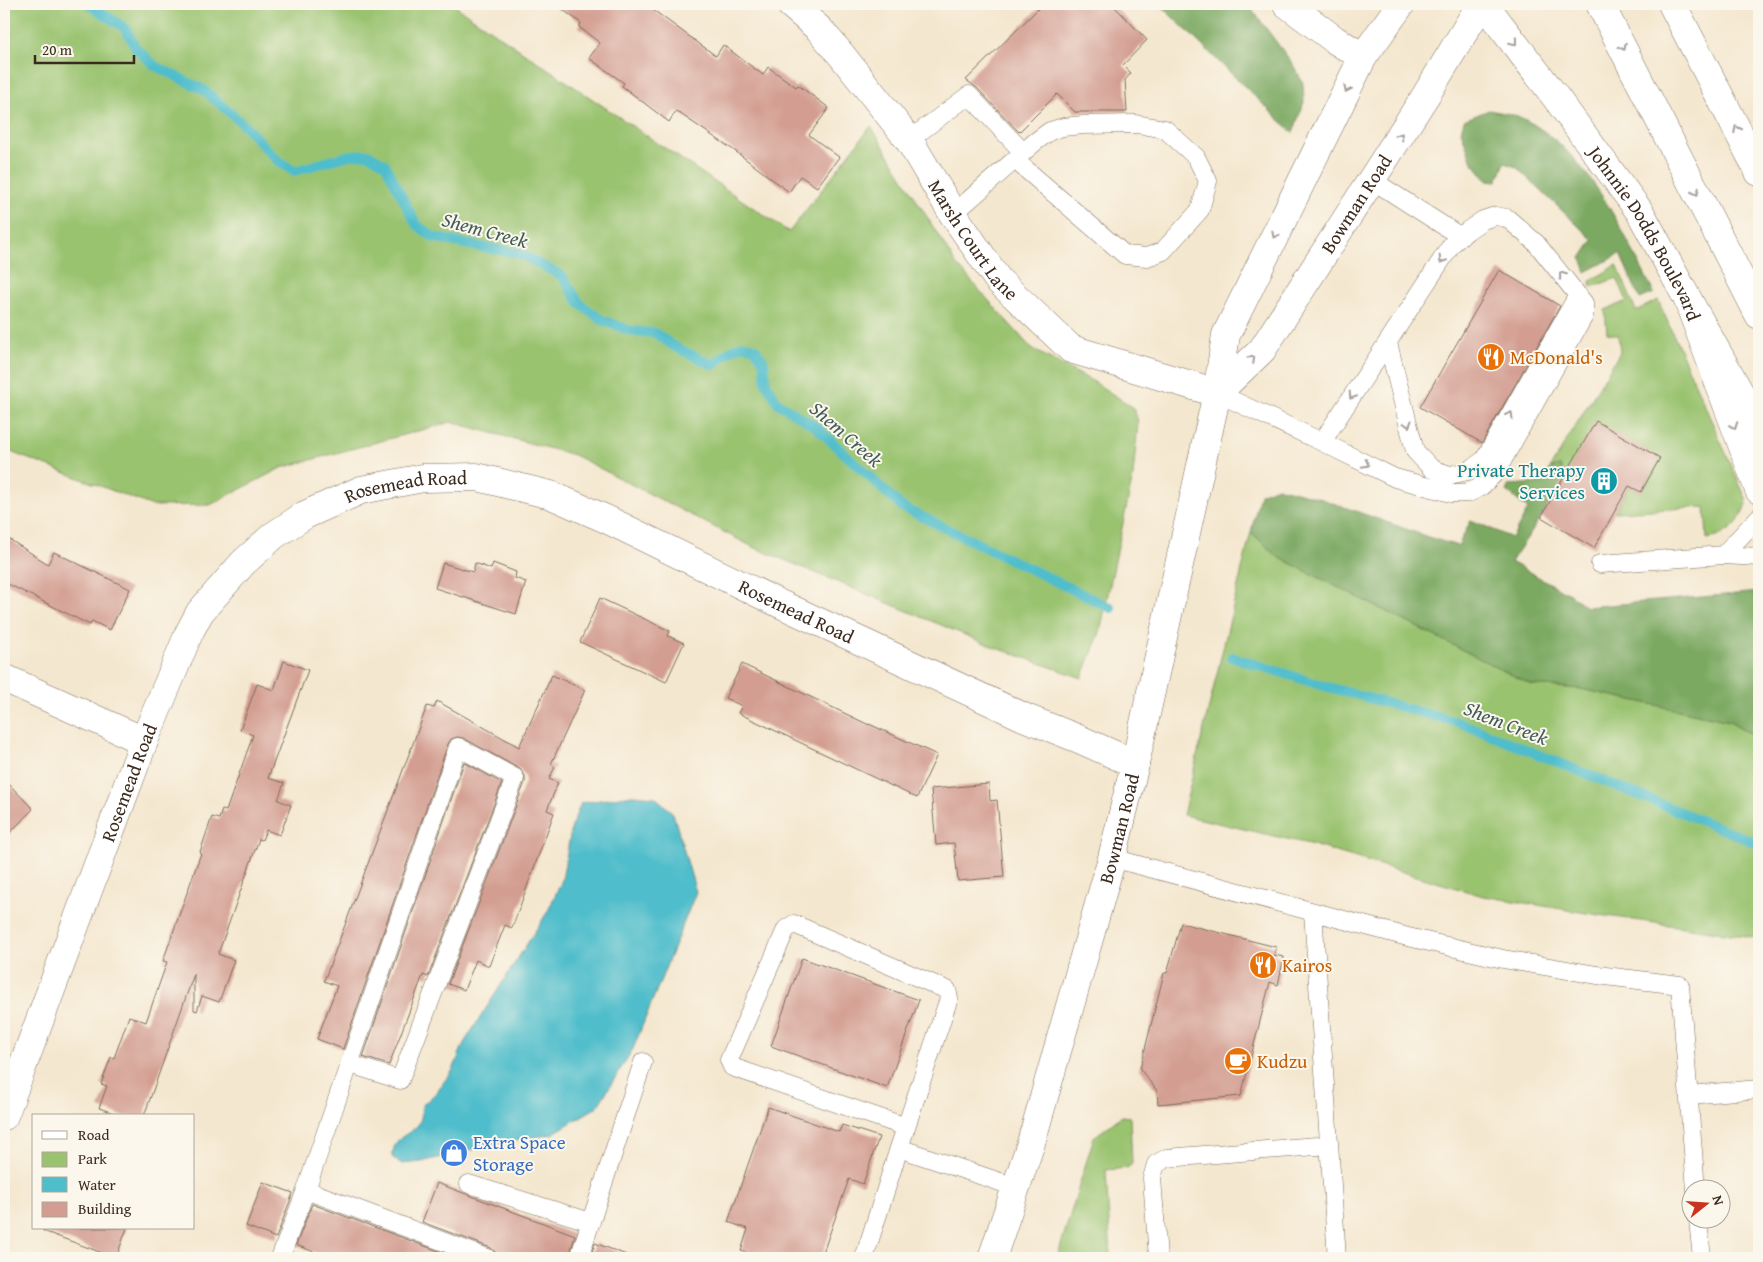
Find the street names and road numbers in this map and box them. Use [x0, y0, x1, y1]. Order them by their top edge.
street label: Johnnie Dodds Boulevard [1581, 138, 1709, 325]
street label: Bowman Road [1314, 148, 1399, 259]
street label: Marsh Court Lane [921, 174, 1025, 306]
street label: Rosemead Road [339, 463, 468, 510]
street label: Rosemead Road [734, 572, 860, 651]
street label: Rosemead Road [94, 718, 164, 846]
street label: Bowman Road [1091, 770, 1146, 887]

